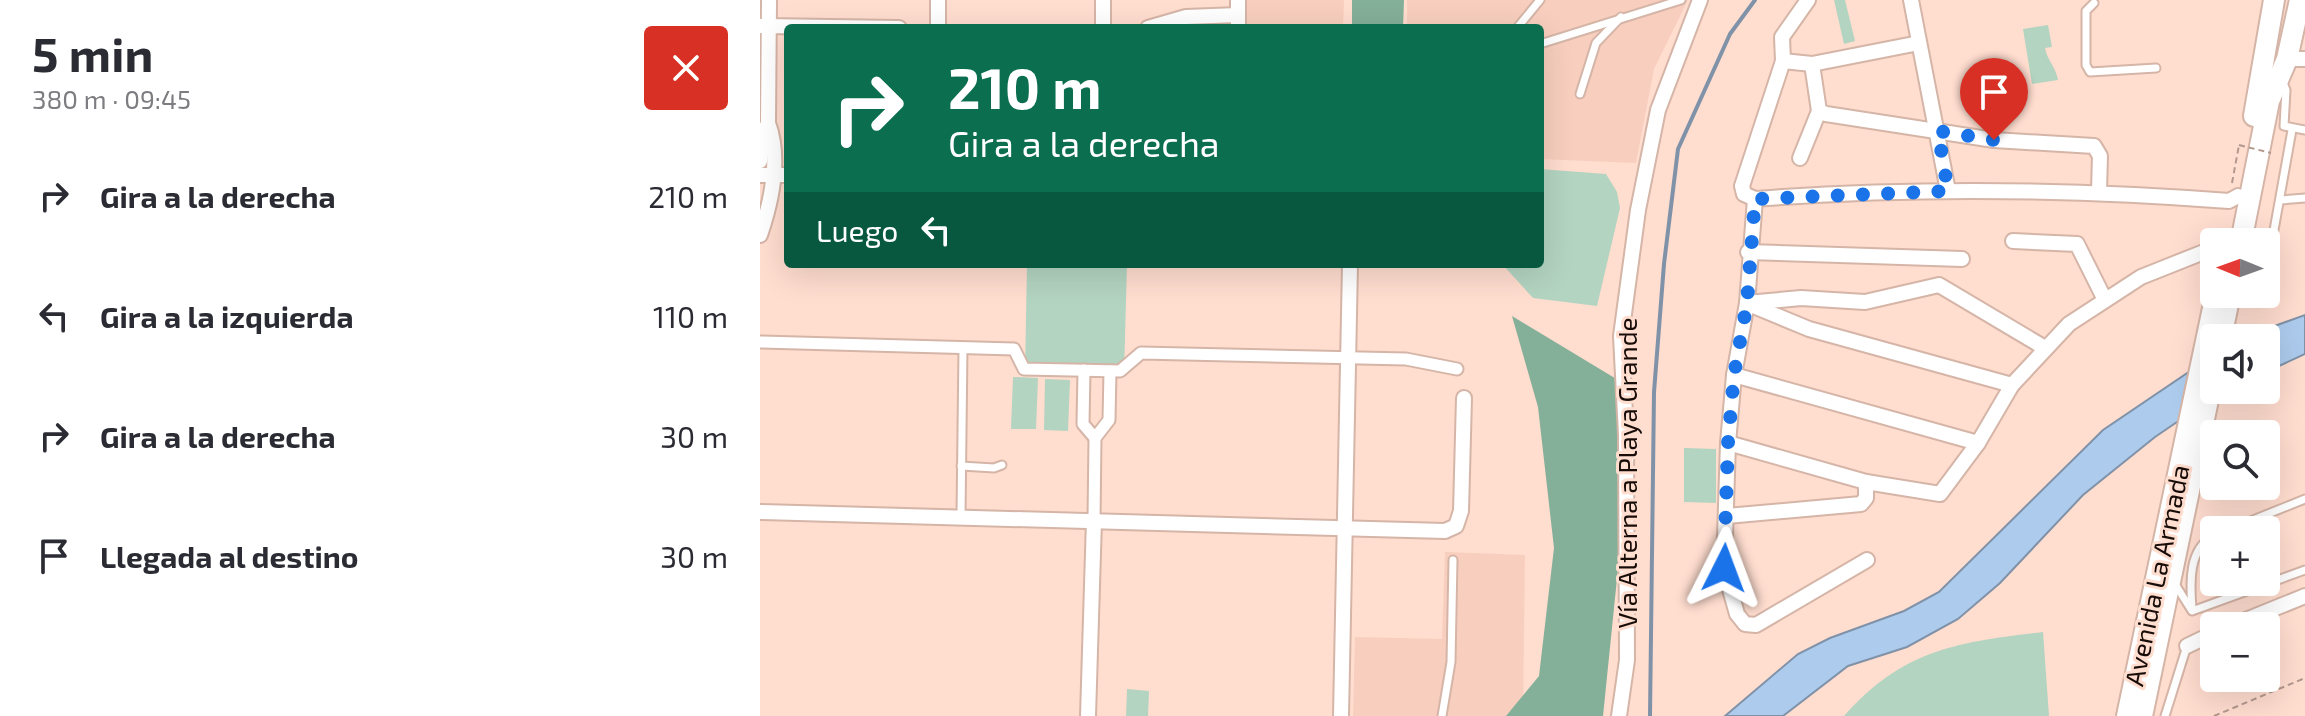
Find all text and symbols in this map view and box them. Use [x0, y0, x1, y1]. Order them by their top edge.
text: 5 min [32, 24, 153, 82]
button: close [644, 26, 728, 110]
text: 210 m [948, 53, 1102, 120]
icon: right [816, 56, 920, 160]
pin [1960, 58, 2028, 140]
icon: arrive [1972, 70, 2016, 114]
text: 380 m · 09:45 [32, 83, 191, 114]
text: Gira a la derecha [948, 121, 1220, 164]
icon: right [32, 174, 76, 218]
text: Gira a la derecha [100, 178, 336, 214]
text: 210 m [648, 178, 728, 214]
icon: left [914, 208, 958, 252]
text: Luego [816, 212, 898, 248]
north arrow [2200, 228, 2280, 308]
map controls [2200, 228, 2280, 692]
icon: left [32, 294, 76, 338]
text: Gira a la izquierda [100, 298, 354, 334]
text: 110 m [653, 298, 728, 334]
street label: Vía Alterna a Playa Grande [1611, 317, 1642, 629]
button: sound [2200, 324, 2280, 404]
icon: right [32, 414, 76, 458]
text: Gira a la derecha [100, 418, 336, 454]
text: 30 m [660, 418, 728, 454]
button: search [2200, 420, 2280, 500]
street label: Avenida La Armada [2117, 462, 2195, 688]
button: + [2200, 516, 2280, 596]
position arrow [1682, 526, 1766, 610]
icon: arrive [32, 534, 76, 578]
text: Llegada al destino [100, 538, 359, 574]
text: 30 m [660, 538, 728, 574]
button: − [2200, 612, 2280, 692]

